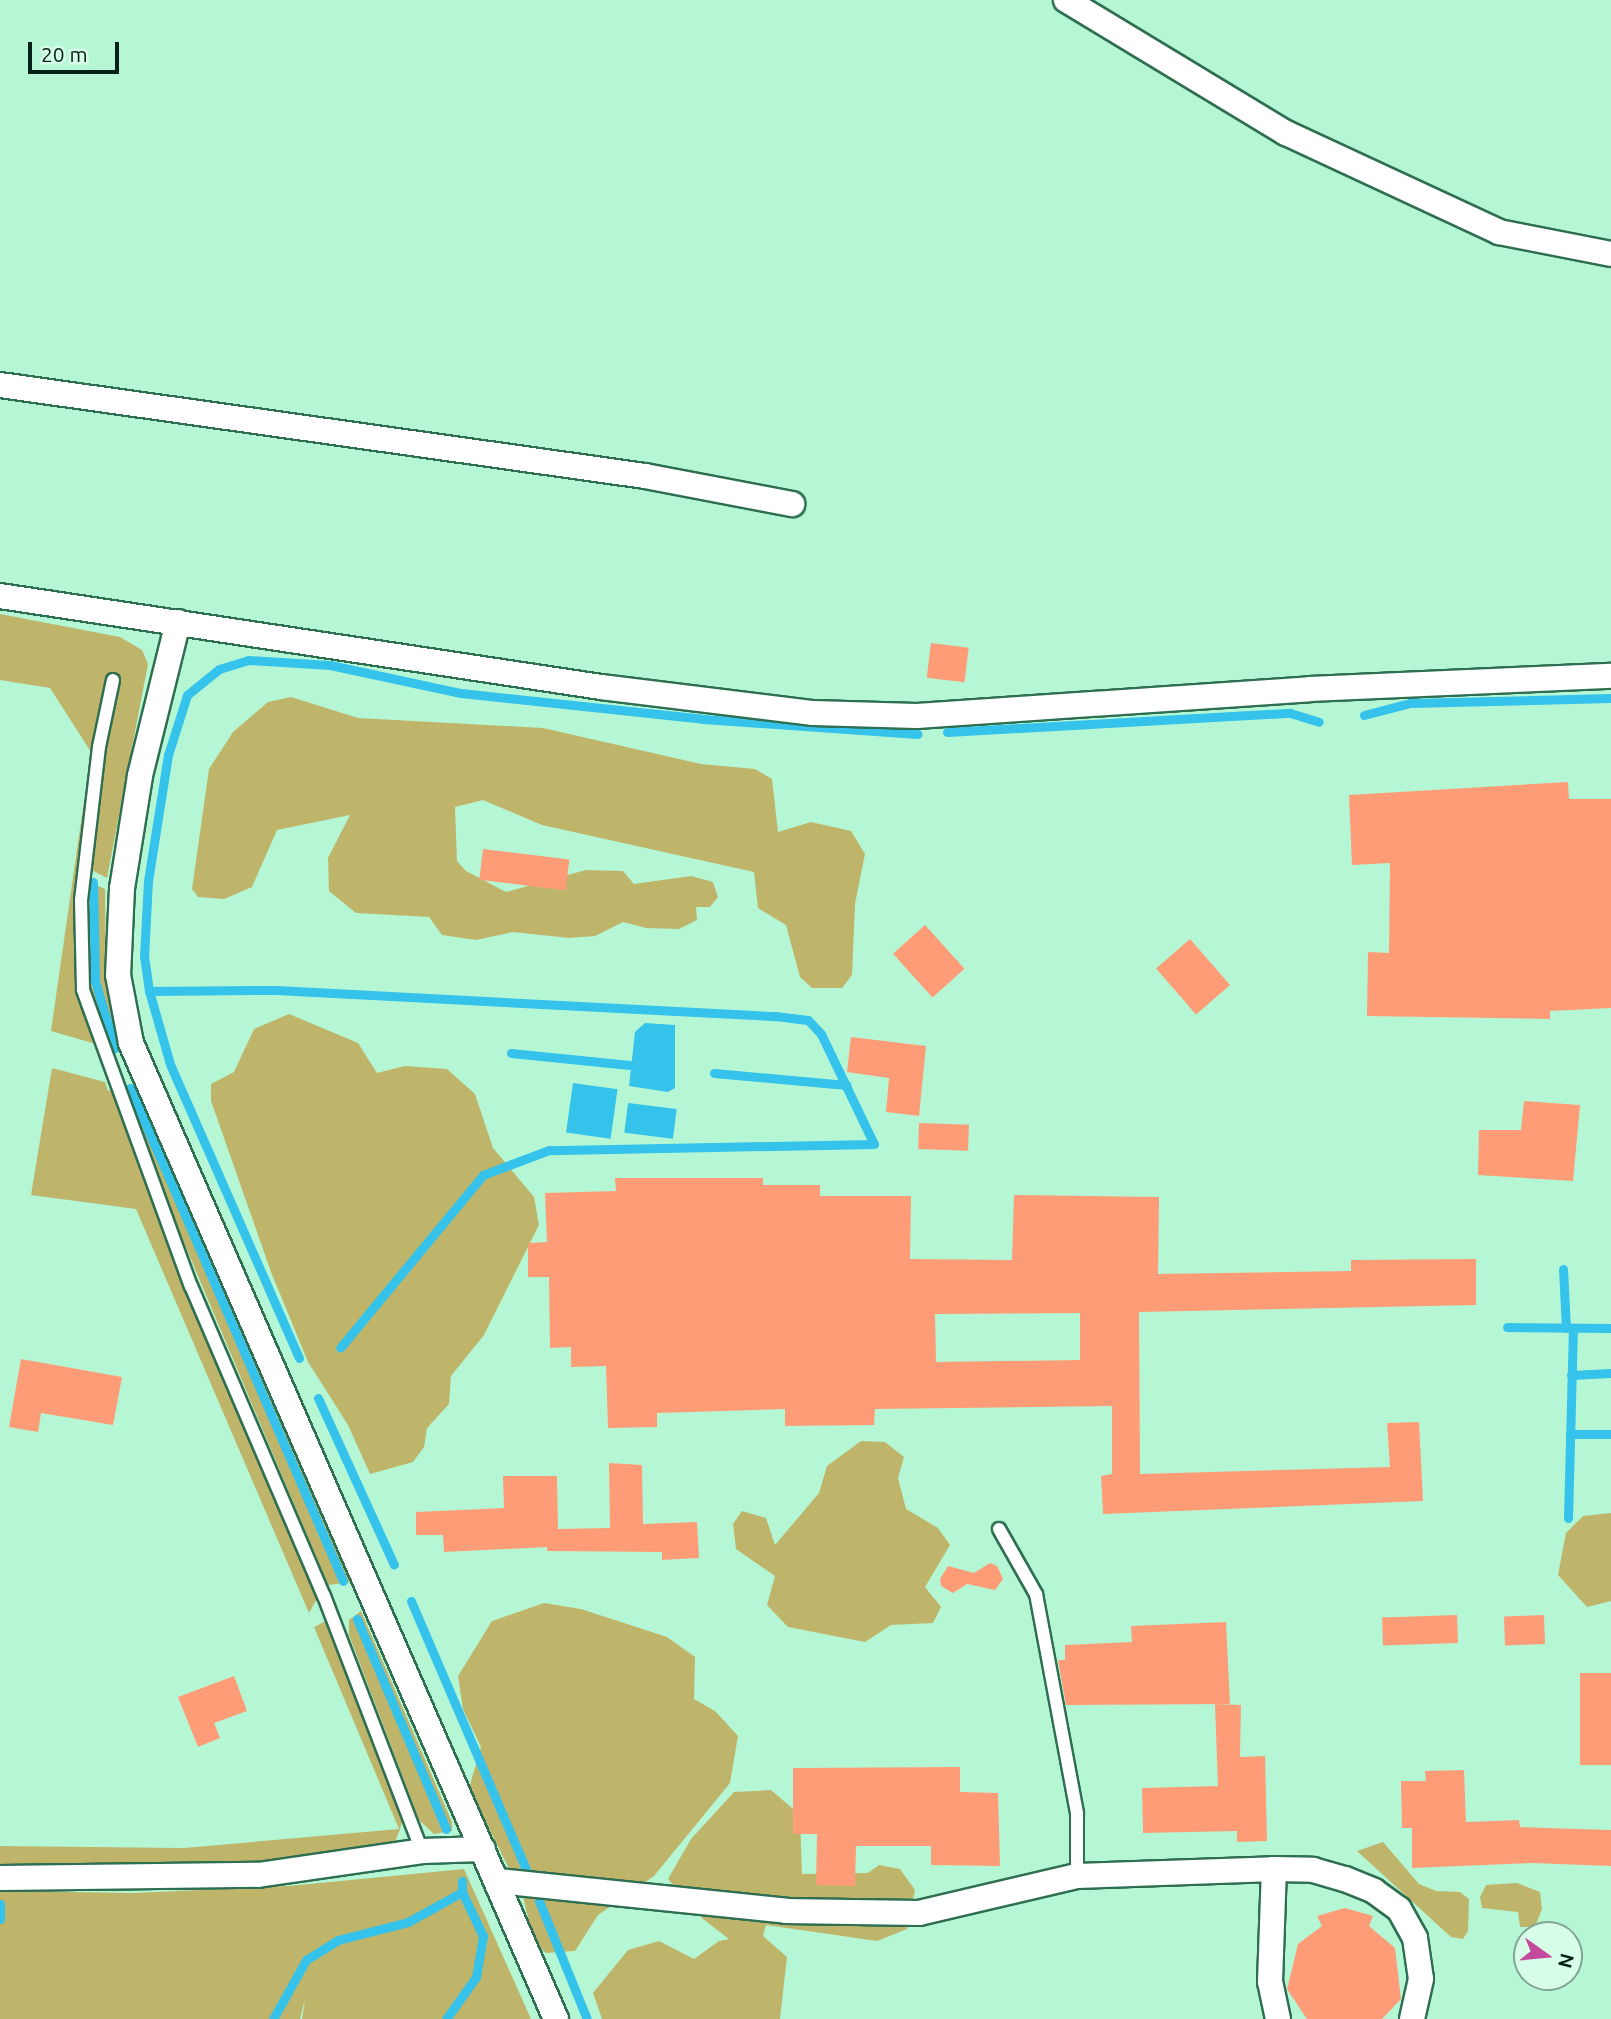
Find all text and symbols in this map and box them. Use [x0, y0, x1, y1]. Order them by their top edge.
scale bar [32, 28, 122, 72]
text: 20 m [41, 42, 88, 66]
north arrow [1513, 1921, 1583, 1991]
text: N [1554, 1951, 1579, 1971]

